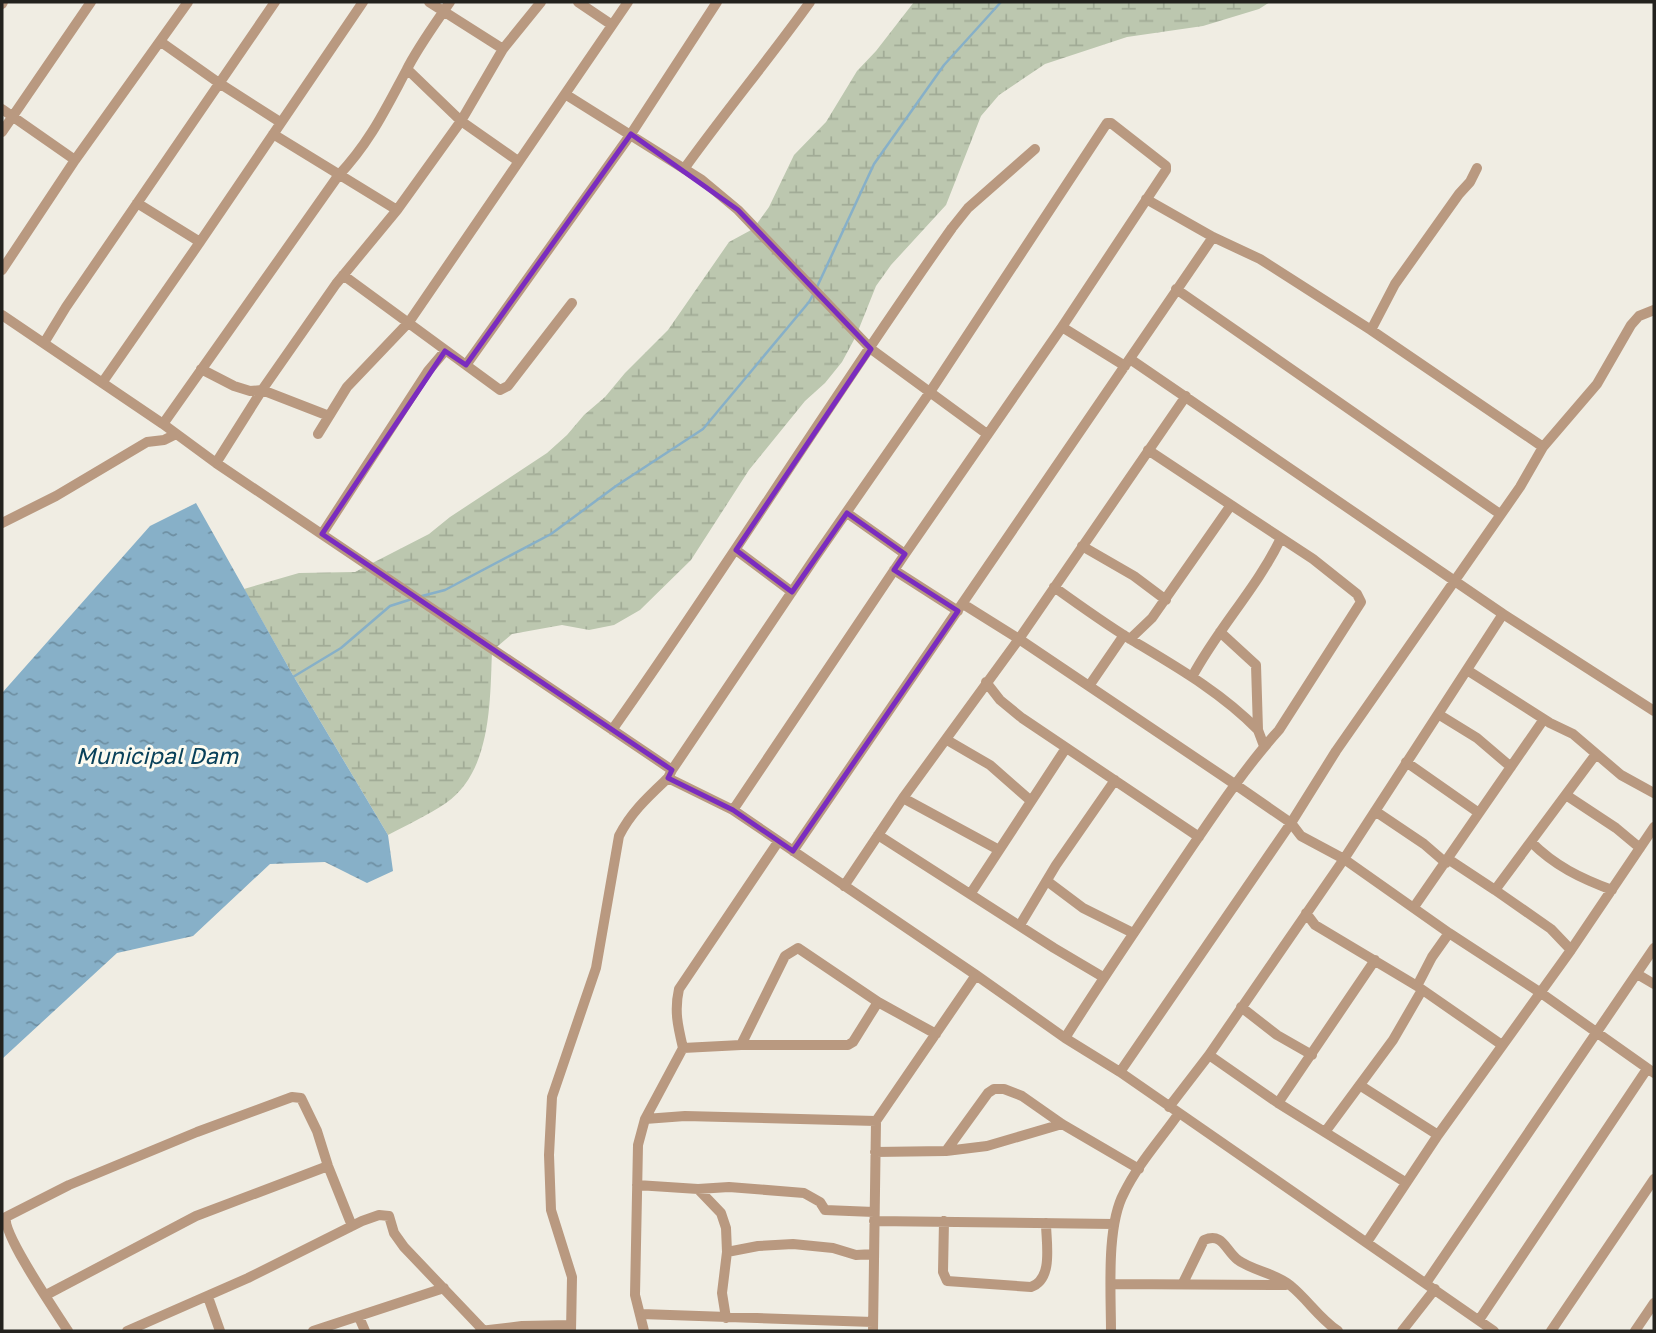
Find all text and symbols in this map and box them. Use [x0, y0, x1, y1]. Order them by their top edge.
water label: Municipal Dam [76, 741, 240, 769]

